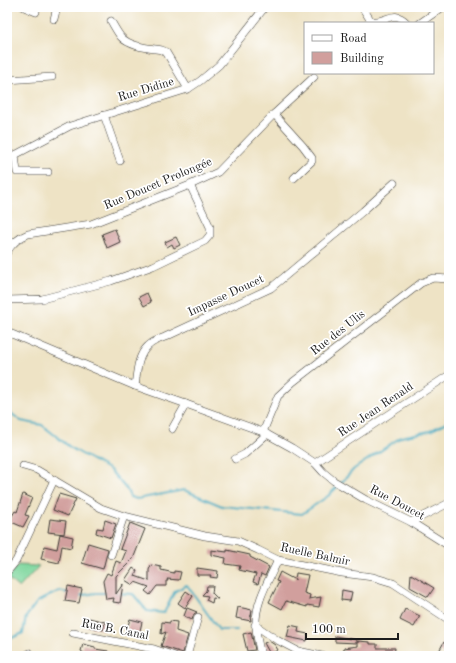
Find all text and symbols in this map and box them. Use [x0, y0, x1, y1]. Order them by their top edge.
legend [304, 22, 434, 74]
text: Road [340, 33, 367, 45]
text: Building [340, 53, 384, 65]
street label: Rue Didine [117, 76, 176, 104]
street label: Rue Doucet Prolongée [102, 156, 214, 212]
street label: Impasse Doucet [186, 273, 266, 319]
street label: Rue des Ulis [309, 308, 367, 358]
street label: Rue Jean Renald [336, 381, 416, 439]
street label: Rue Doucet [367, 483, 427, 523]
street label: Ruelle Balmir [279, 542, 351, 568]
scale bar [306, 615, 398, 641]
street label: Rue B. Canal [80, 618, 150, 642]
text: 100 m [312, 624, 346, 636]

